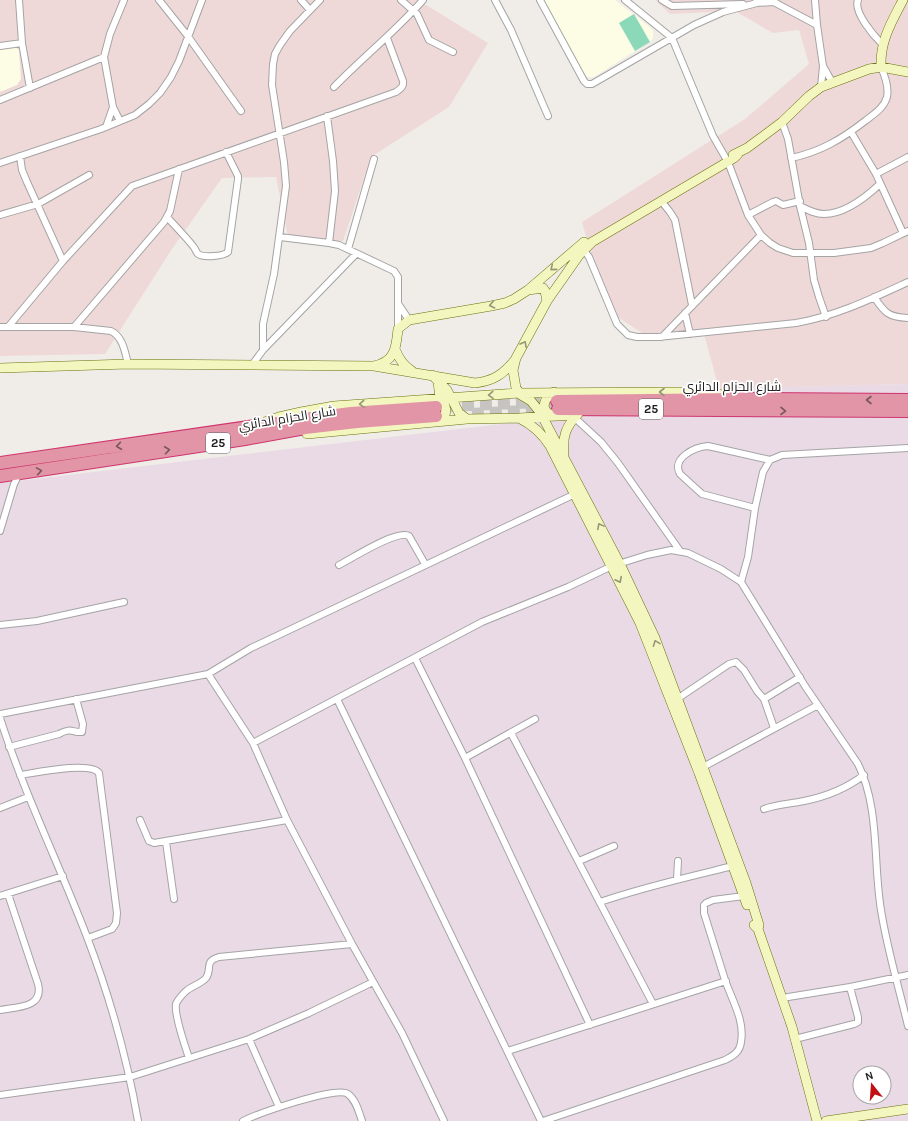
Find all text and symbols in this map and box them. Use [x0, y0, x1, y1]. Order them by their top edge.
one-way arrow [551, 263, 558, 270]
one-way arrow [489, 301, 495, 309]
one-way arrow [519, 341, 526, 348]
street label: شارع الحزام الدائري [683, 379, 781, 397]
one-way arrow [659, 388, 665, 396]
one-way arrow [488, 390, 494, 399]
one-way arrow [866, 396, 872, 404]
one-way arrow [359, 399, 365, 408]
road number: 25 [639, 399, 663, 419]
street label: شارع الحزام الدائري [237, 403, 337, 436]
one-way arrow [780, 406, 786, 415]
road number: 25 [206, 433, 230, 453]
one-way arrow [116, 441, 122, 450]
one-way arrow [164, 446, 170, 455]
one-way arrow [36, 467, 42, 476]
one-way arrow [597, 522, 604, 530]
one-way arrow [614, 576, 622, 583]
one-way arrow [653, 639, 661, 646]
north arrow [852, 1065, 892, 1105]
text: N [864, 1069, 875, 1083]

